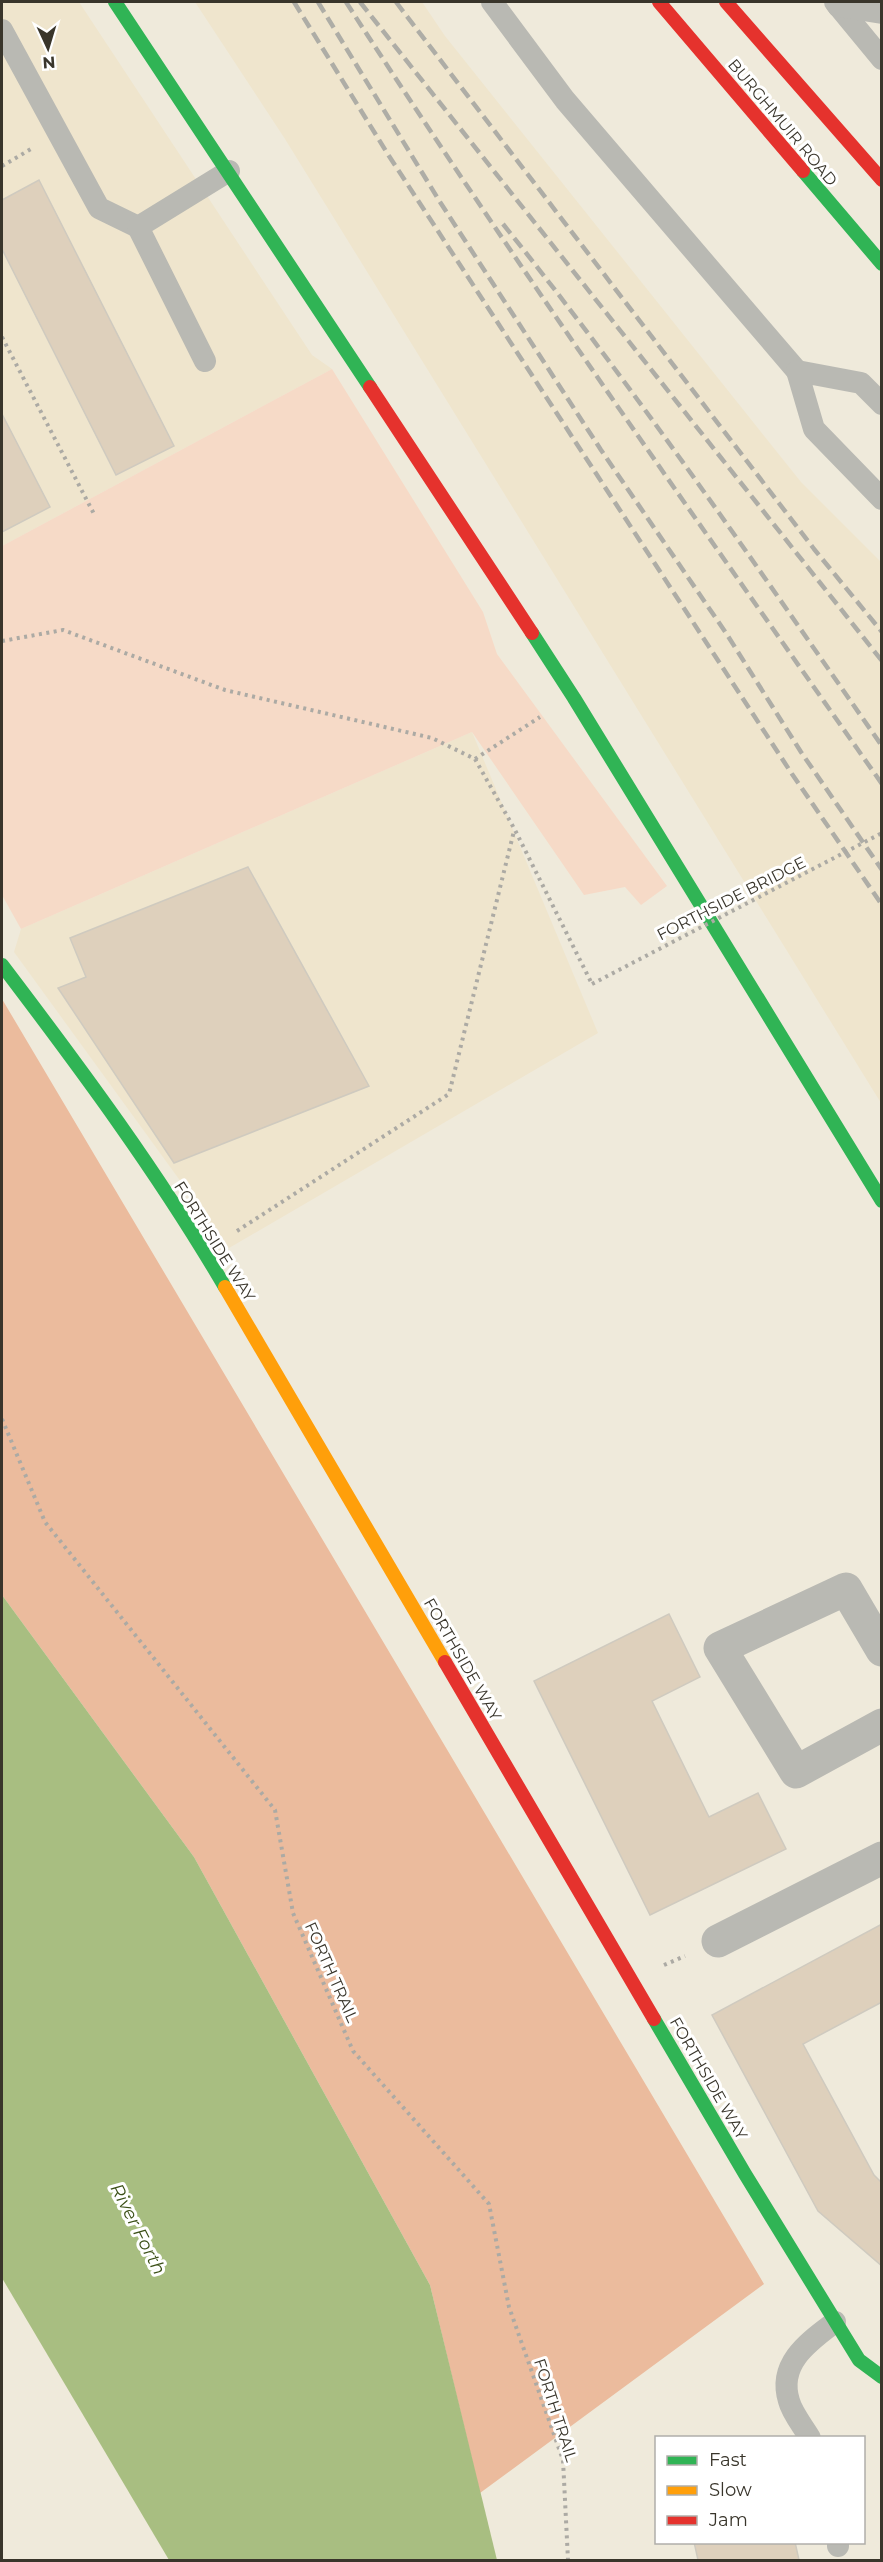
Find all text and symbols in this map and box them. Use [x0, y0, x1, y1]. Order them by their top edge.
north arrow [18, 18, 78, 78]
text: N [42, 53, 56, 72]
street label: BURGHMUIR ROAD [724, 55, 841, 190]
street label: FORTHSIDE BRIDGE [654, 853, 809, 944]
street label: FORTHSIDE WAY [170, 1178, 260, 1305]
street label: FORTHSIDE WAY [420, 1595, 506, 1724]
street label: FORTH TRAIL [301, 1919, 362, 2026]
street label: FORTHSIDE WAY [666, 2014, 752, 2143]
water label: River Forth [106, 2180, 170, 2278]
street label: FORTH TRAIL [530, 2356, 581, 2465]
legend [655, 2436, 865, 2544]
text: Fast [709, 2449, 747, 2471]
text: Slow [709, 2479, 752, 2501]
text: Jam [708, 2509, 748, 2531]

